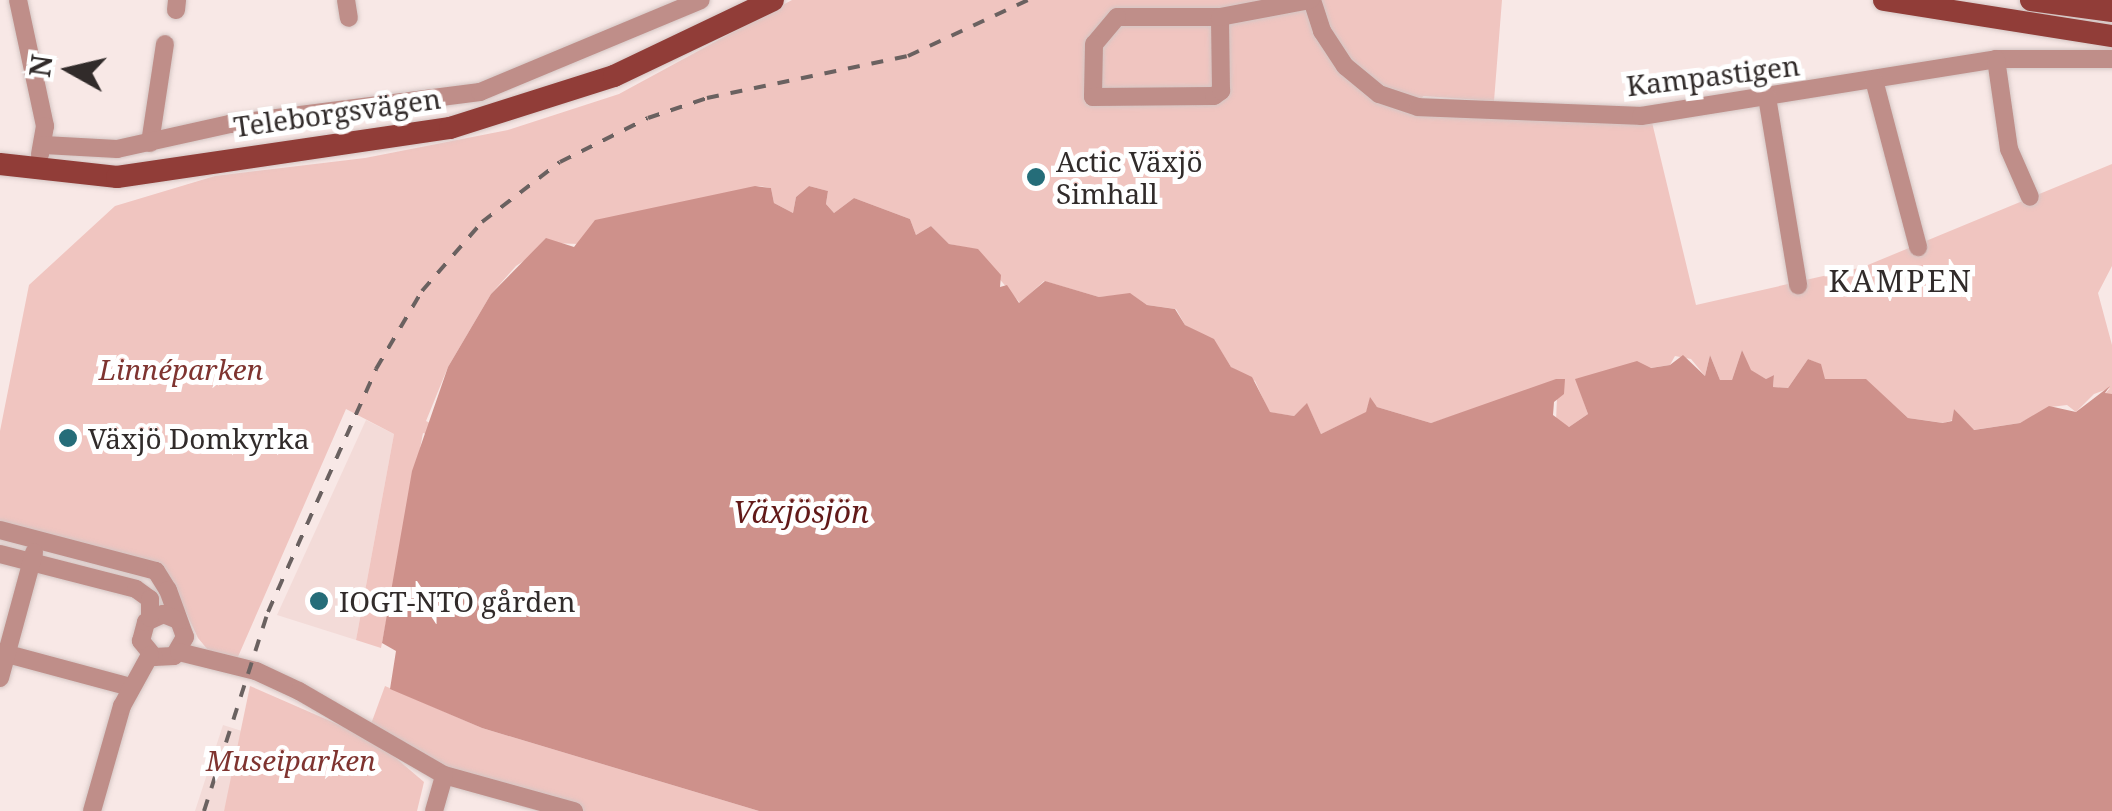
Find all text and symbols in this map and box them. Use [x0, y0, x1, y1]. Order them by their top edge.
north arrow [20, 20, 120, 120]
street label: Kampastigen [1624, 48, 1802, 102]
text: N [20, 52, 61, 79]
street label: Teleborgsvägen [231, 81, 443, 143]
place label: Actic Växjö Simhall [1056, 144, 1203, 210]
marker: Actic Växjö Simhall [1025, 166, 1047, 188]
district label: KAMPEN [1829, 263, 1973, 299]
park label: Linnéparken [99, 352, 263, 386]
place label: Växjö Domkyrka [88, 421, 310, 455]
marker: Växjö Domkyrka [57, 427, 79, 449]
water label: Växjösjön [733, 494, 869, 530]
place label: IOGT-NTO gården [339, 584, 576, 618]
marker: IOGT-NTO gården [308, 590, 330, 612]
park label: Museiparken [206, 743, 376, 777]

